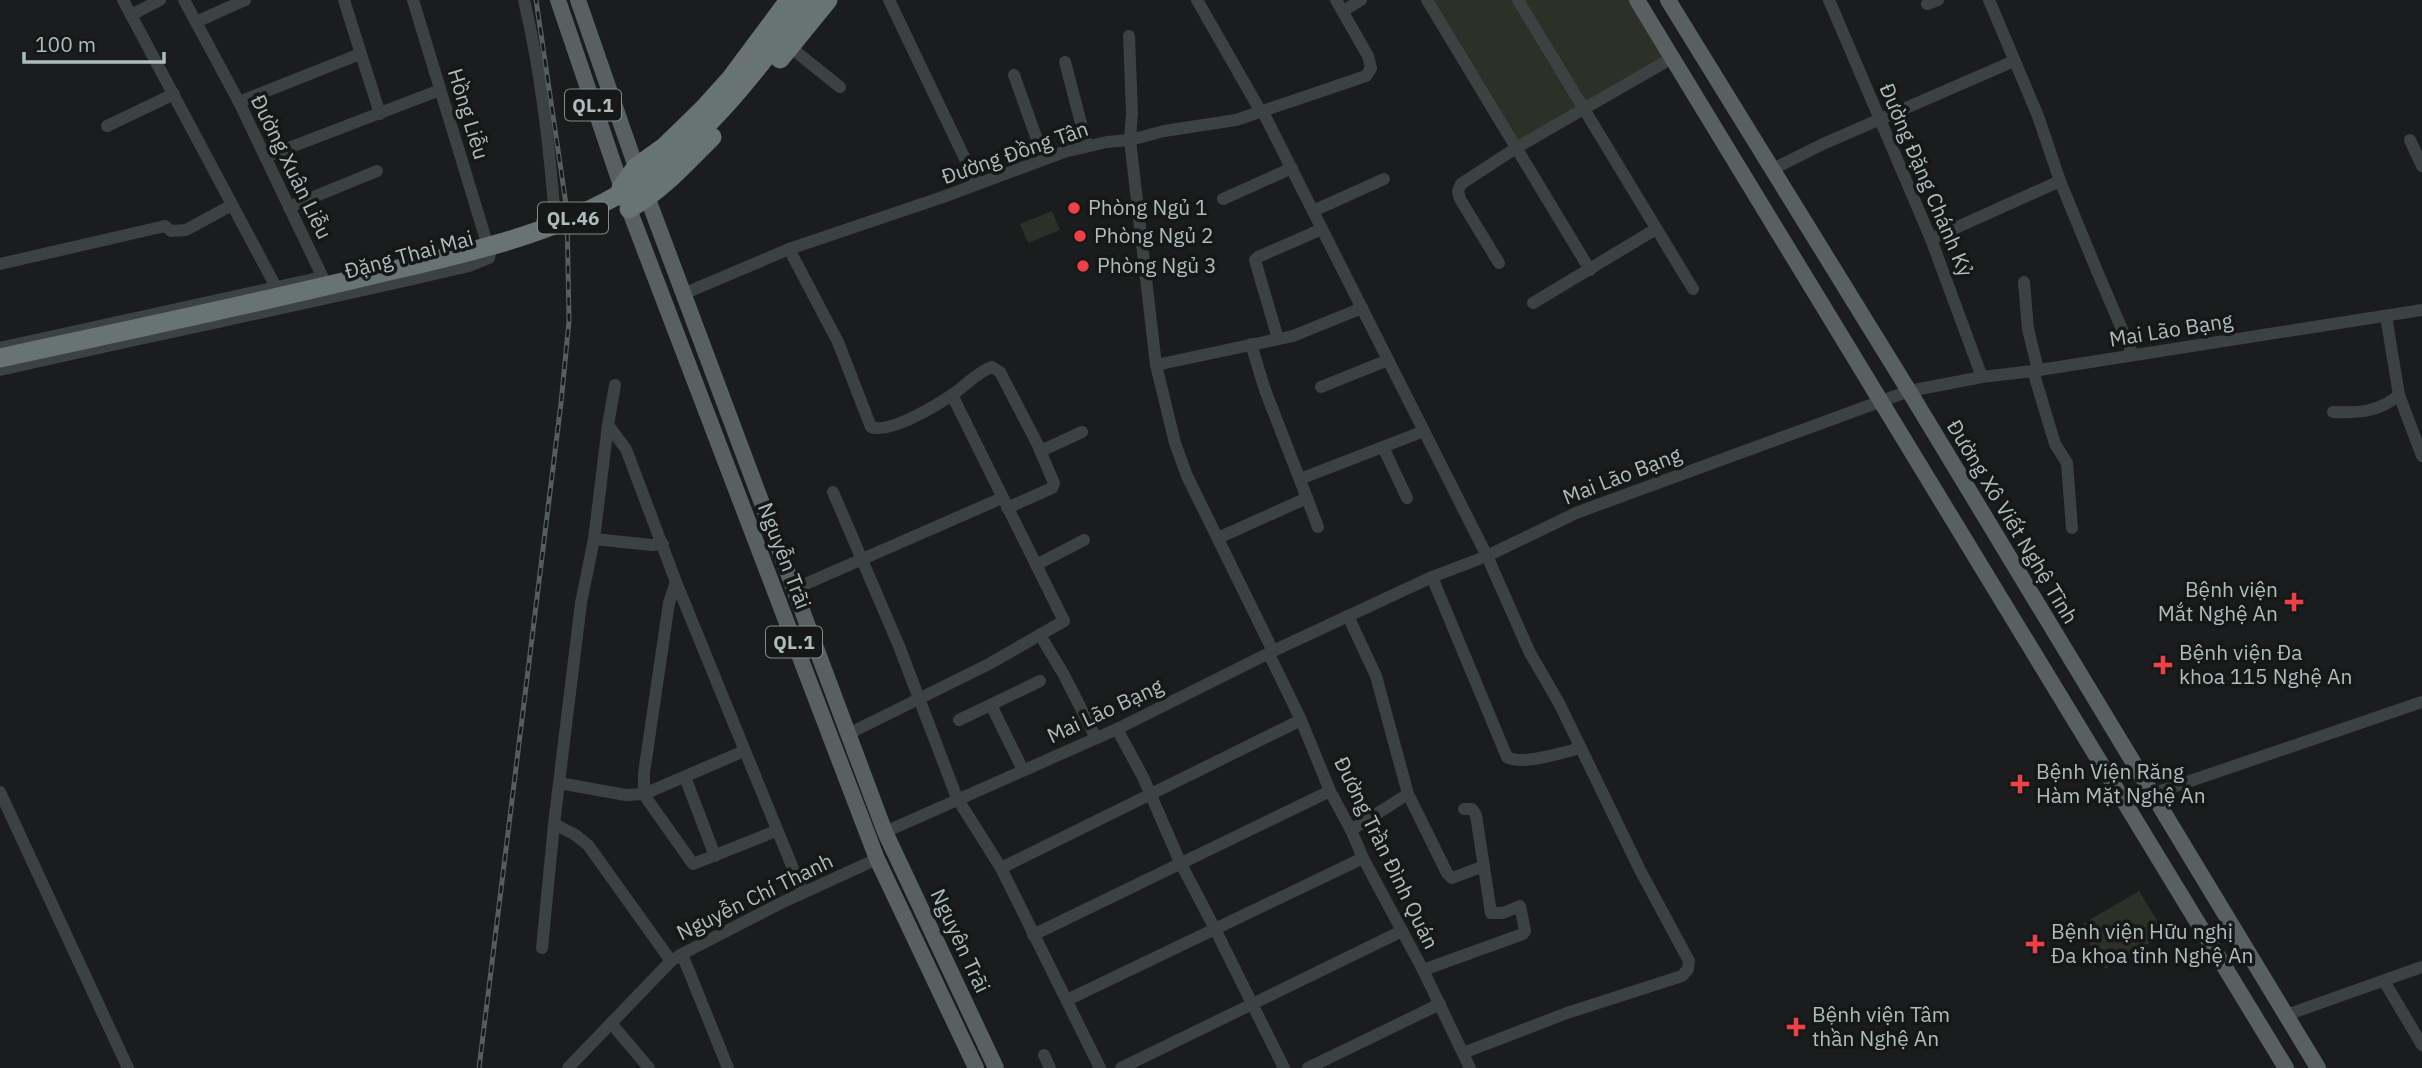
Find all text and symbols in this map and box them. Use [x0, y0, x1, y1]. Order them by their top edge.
scale bar [24, 21, 164, 65]
text: 100 m [35, 30, 96, 58]
street label: Hồng Liễu [442, 65, 496, 163]
street label: Đường Đặng Chánh Kỷ [1873, 79, 1981, 281]
street label: Đường Xuân Liễu [245, 90, 339, 244]
road number: QL.1 [565, 90, 621, 120]
street label: Đường Đồng Tân [938, 114, 1092, 190]
place label: Phòng Ngủ 1 [1088, 193, 1208, 221]
marker: Phòng Ngủ 1 [1066, 200, 1082, 216]
road number: QL.46 [538, 202, 608, 233]
place label: Phòng Ngủ 2 [1094, 221, 1214, 249]
street label: Đặng Thai Mai [341, 223, 476, 285]
marker: Phòng Ngủ 2 [1072, 228, 1088, 244]
place label: Phòng Ngủ 3 [1097, 251, 1217, 279]
marker: Phòng Ngủ 3 [1075, 258, 1091, 274]
street label: Mai Lão Bạng [2107, 305, 2235, 353]
street label: Đường Xô Viết Nghệ Tĩnh [1941, 414, 2085, 629]
street label: Mai Lão Bạng [1558, 440, 1685, 511]
street label: Nguyễn Trãi [752, 498, 818, 613]
place label: Bệnh viện Mắt Nghệ An [2158, 575, 2278, 627]
marker: Bệnh viện Mắt Nghệ An [2284, 592, 2304, 612]
road number: QL.1 [766, 626, 822, 657]
place label: Bệnh viện Đa khoa 115 Nghệ An [2179, 638, 2352, 690]
marker: Bệnh viện Đa khoa 115 Nghệ An [2153, 655, 2173, 675]
street label: Mai Lão Bạng [1042, 671, 1167, 749]
street label: Đường Trần Đình Quán [1328, 752, 1446, 953]
place label: Bệnh Viện Răng Hàm Mặt Nghệ An [2036, 757, 2206, 809]
marker: Bệnh Viện Răng Hàm Mặt Nghệ An [2010, 774, 2030, 794]
street label: Nguyễn Chí Thanh [672, 846, 837, 946]
street label: Nguyên Trãi [925, 884, 997, 997]
place label: Bệnh viện Hữu nghị Đa khoa tỉnh Nghệ An [2051, 917, 2253, 969]
marker: Bệnh viện Hữu nghị Đa khoa tỉnh Nghệ An [2025, 934, 2045, 954]
place label: Bệnh viện Tâm thần Nghệ An [1812, 1000, 1950, 1052]
marker: Bệnh viện Tâm thần Nghệ An [1786, 1017, 1806, 1037]

